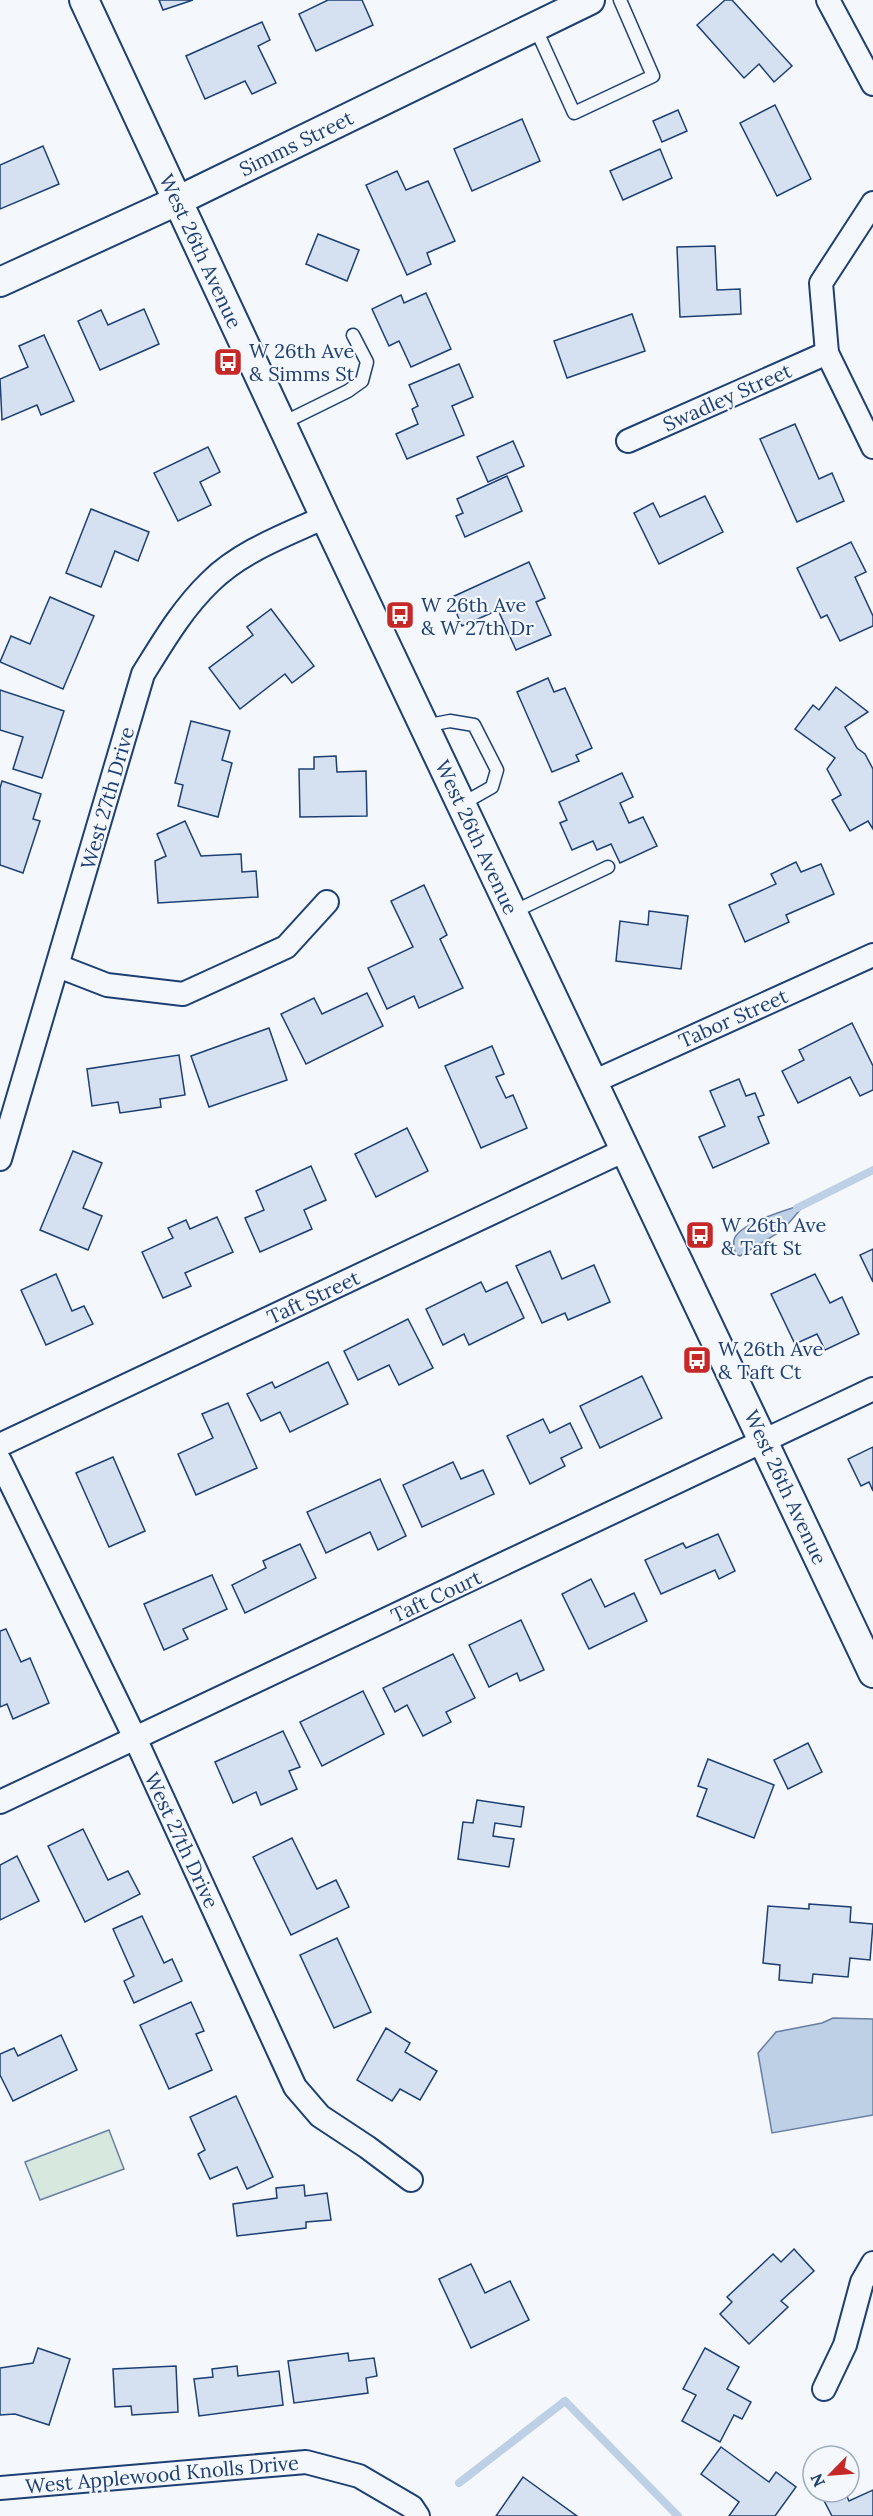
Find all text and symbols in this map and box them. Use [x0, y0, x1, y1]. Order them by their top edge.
street label: Simms Street [235, 105, 357, 181]
street label: West 26th Avenue [154, 170, 248, 332]
place label: W 26th Ave & Simms St [249, 338, 355, 386]
bus stop icon: W 26th Ave & Simms St [212, 346, 244, 378]
street label: Swadley Street [659, 357, 795, 436]
place label: W 26th Ave & W 27th Dr [421, 592, 534, 640]
bus stop icon: W 26th Ave & W 27th Dr [384, 599, 416, 631]
street label: West 27th Drive [75, 724, 139, 872]
street label: West 26th Avenue [430, 756, 524, 918]
street label: Tabor Street [675, 983, 792, 1053]
place label: W 26th Ave & Taft St [721, 1212, 827, 1260]
bus stop icon: W 26th Ave & Taft St [684, 1219, 716, 1251]
street label: Taft Street [263, 1265, 364, 1329]
place label: W 26th Ave & Taft Ct [718, 1336, 824, 1384]
bus stop icon: W 26th Ave & Taft Ct [681, 1344, 713, 1376]
street label: West 26th Avenue [739, 1406, 833, 1568]
street label: Taft Court [387, 1564, 485, 1628]
street label: West 27th Drive [140, 1768, 224, 1912]
north arrow [801, 2444, 861, 2504]
street label: West Applewood Knolls Drive [24, 2450, 300, 2498]
text: N [806, 2471, 829, 2490]

